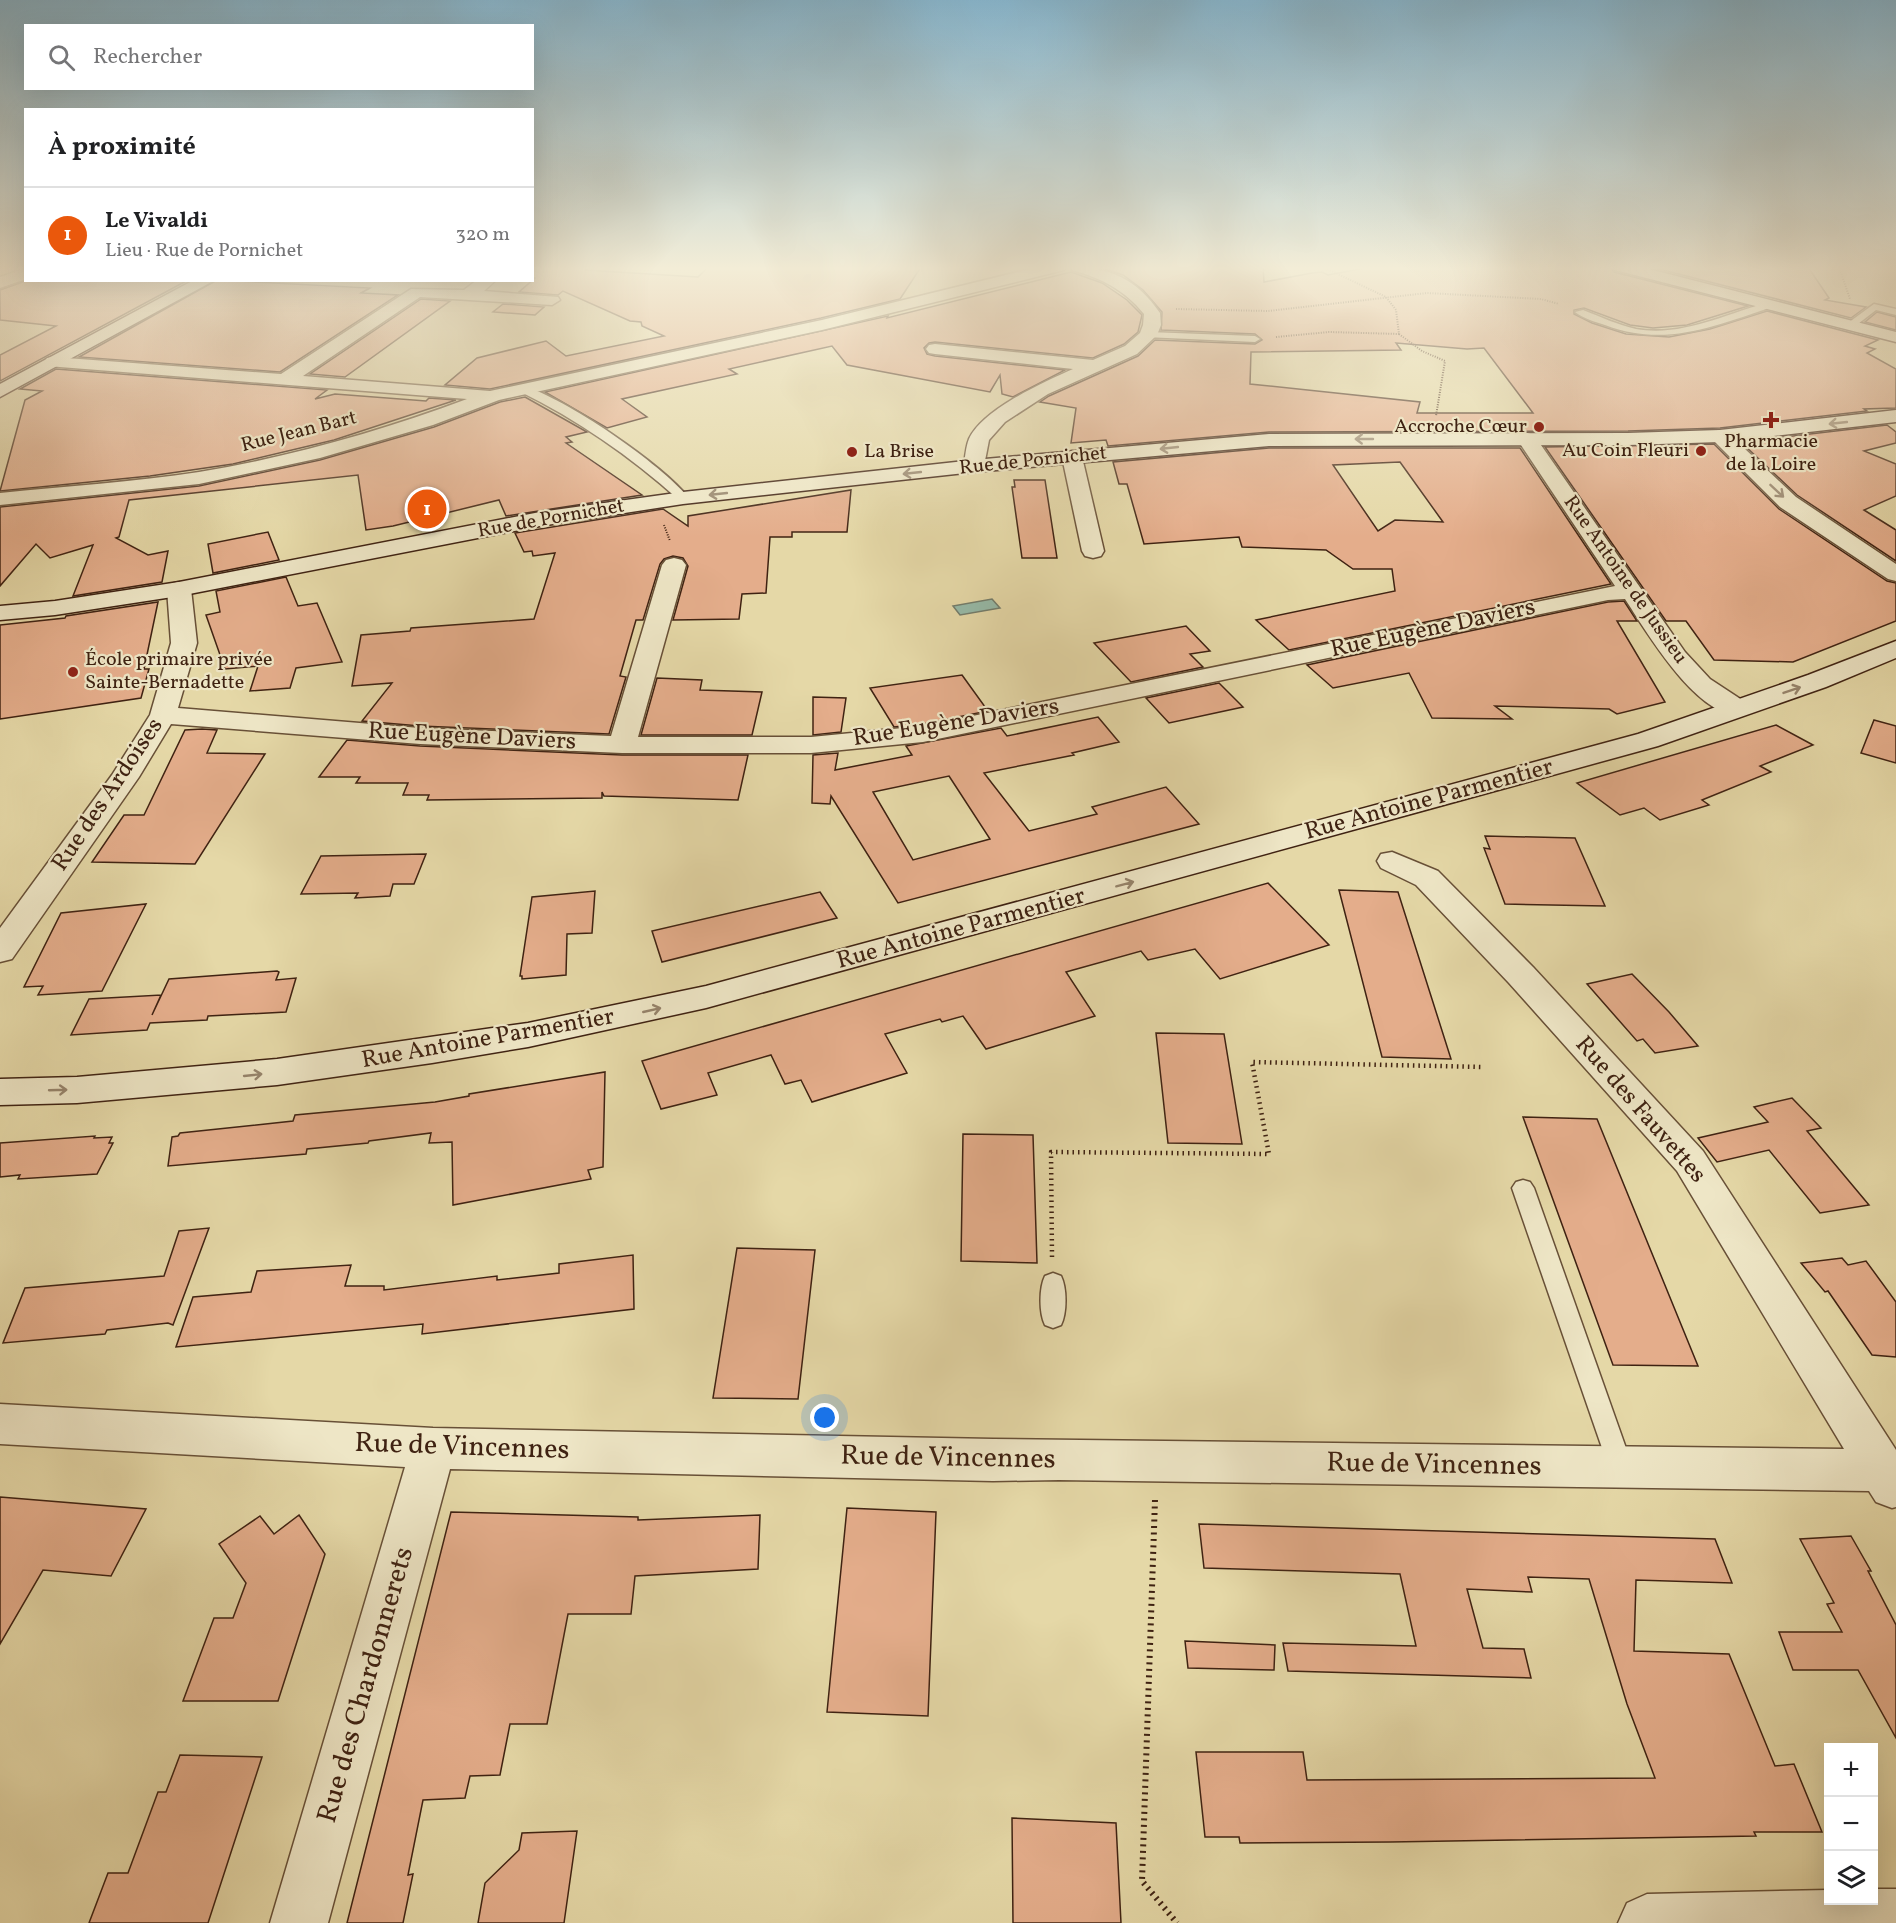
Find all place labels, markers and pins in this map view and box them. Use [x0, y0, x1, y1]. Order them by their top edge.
place label: Accroche Cœur [1394, 413, 1527, 441]
marker: Pharmacie de la Loire [1764, 413, 1778, 427]
marker: Accroche Cœur [1532, 420, 1546, 434]
place label: Pharmacie de la Loire [1724, 428, 1818, 479]
place label: Au Coin Fleuri [1562, 437, 1689, 465]
place label: La Brise [864, 438, 934, 466]
marker: Au Coin Fleuri [1694, 444, 1708, 458]
marker: La Brise [845, 445, 859, 459]
pin: 1 [408, 486, 446, 532]
place label: École primaire privée Sainte-Bernadette [85, 646, 272, 697]
marker: École primaire privée Sainte-Bernadette [66, 665, 80, 679]

